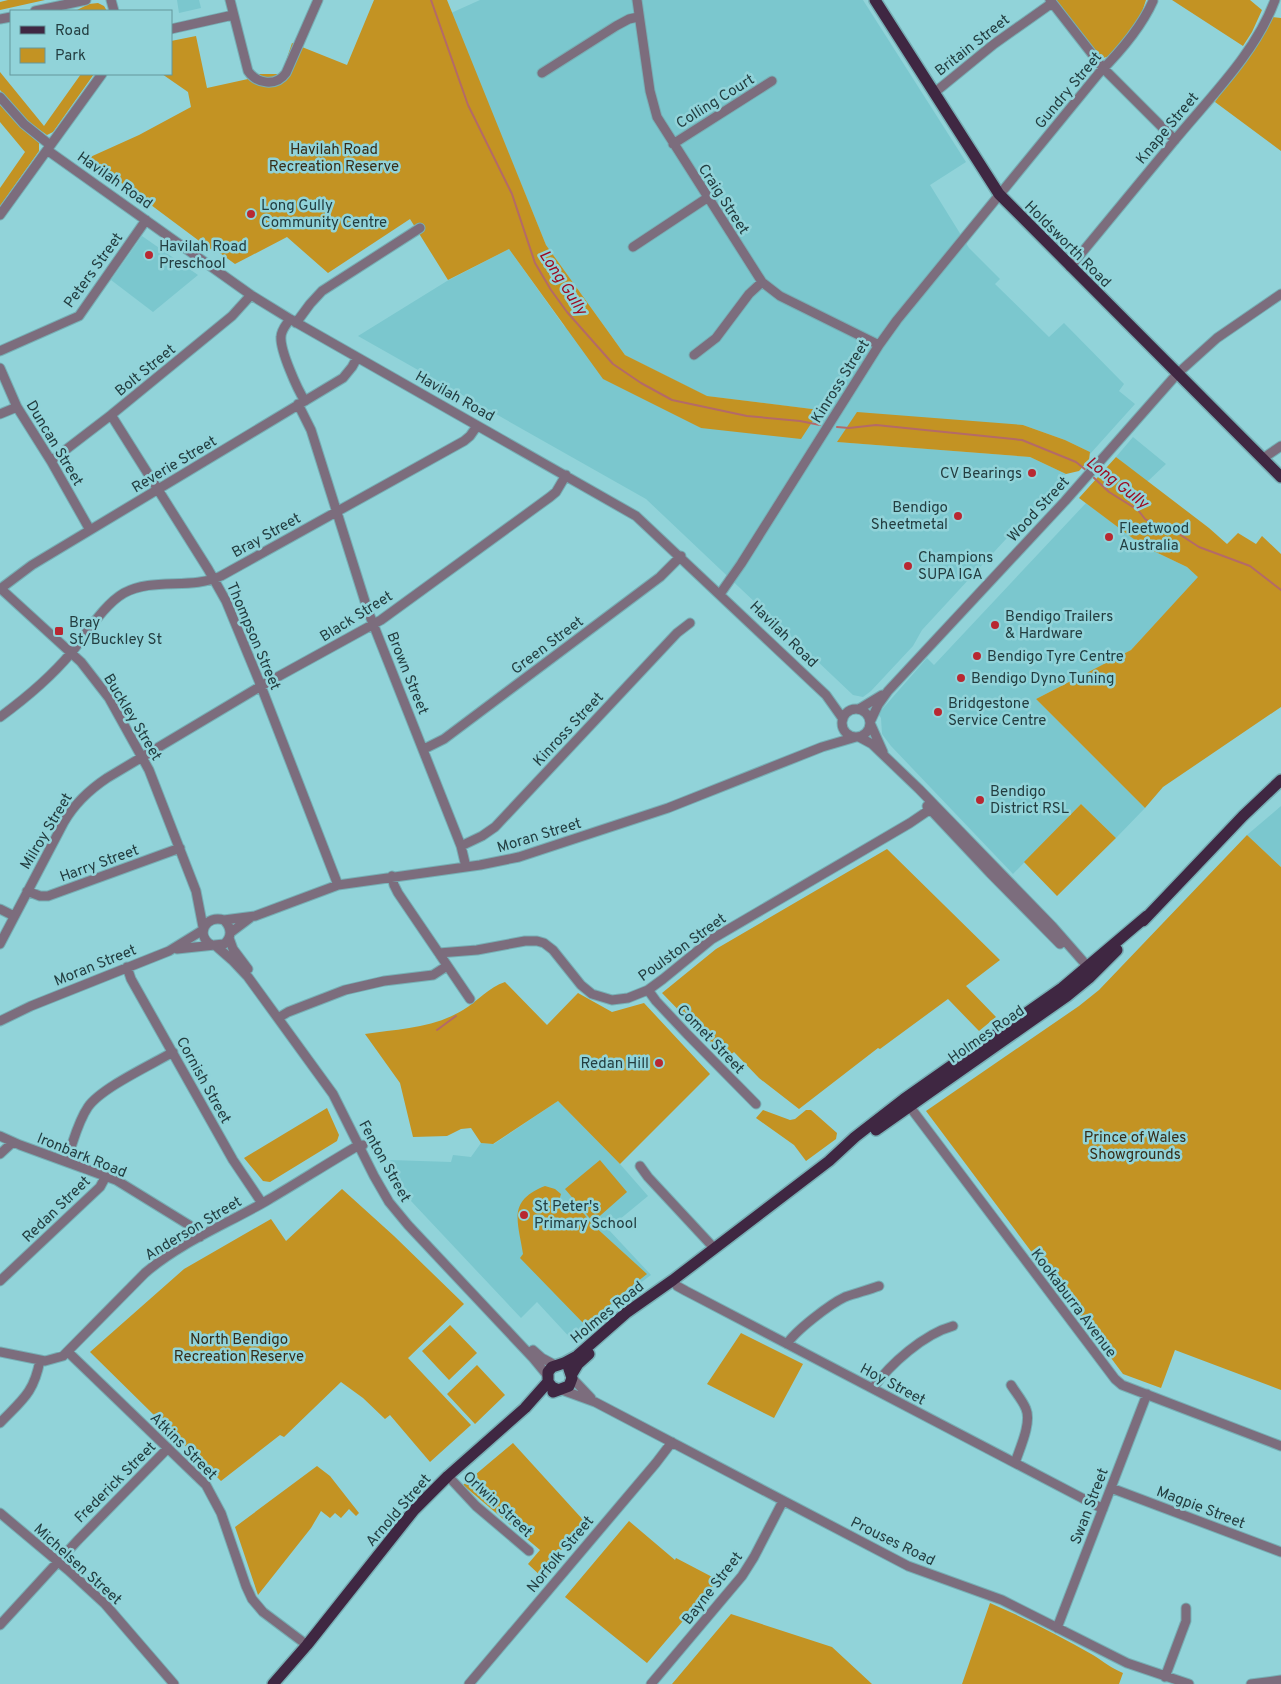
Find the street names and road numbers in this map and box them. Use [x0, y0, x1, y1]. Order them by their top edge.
street label: Britain Street [932, 11, 1014, 81]
street label: Gundry Street [1031, 49, 1107, 133]
street label: Colling Court [673, 71, 759, 134]
street label: Knape Street [1133, 89, 1204, 169]
street label: Havilah Road [73, 148, 156, 214]
street label: Craig Street [693, 161, 753, 239]
street label: Holdsworth Road [1020, 198, 1114, 292]
street label: Peters Street [60, 229, 128, 312]
street label: Kinross Street [808, 337, 874, 427]
street label: Bolt Street [112, 341, 180, 401]
street label: Havilah Road [411, 368, 497, 427]
street label: Duncan Street [21, 398, 87, 490]
street label: Reverie Street [129, 433, 221, 498]
street label: Wood Street [1004, 473, 1074, 547]
street label: Bray Street [229, 510, 305, 563]
street label: Thompson Street [221, 580, 284, 693]
street label: Black Street [317, 587, 397, 647]
street label: Havilah Road [745, 598, 821, 672]
street label: Green Street [508, 613, 588, 680]
street label: Brown Street [381, 629, 432, 718]
street label: Buckley Street [98, 671, 165, 765]
street label: Kinross Street [530, 689, 608, 771]
street label: Milroy Street [17, 790, 78, 874]
street label: Moran Street [495, 815, 584, 858]
street label: Harry Street [57, 841, 142, 887]
street label: Poulston Street [635, 910, 731, 987]
street label: Moran Street [52, 941, 140, 992]
street label: Comet Street [672, 1001, 748, 1079]
street label: Holmes Road [945, 1002, 1029, 1069]
street label: Cornish Street [171, 1034, 234, 1127]
street label: Fenton Street [353, 1117, 414, 1206]
street label: Ironbark Road [34, 1130, 129, 1183]
street label: Redan Street [19, 1173, 95, 1247]
street label: Anderson Street [142, 1193, 246, 1266]
street label: Kookaburra Avenue [1026, 1246, 1120, 1362]
street label: Holmes Road [567, 1278, 648, 1349]
street label: Hoy Street [856, 1360, 928, 1411]
street label: Atkins Street [145, 1409, 221, 1485]
street label: Frederick Street [71, 1438, 161, 1528]
street label: Swan Street [1067, 1466, 1114, 1547]
street label: Orlwin Street [458, 1468, 536, 1542]
street label: Arnold Street [362, 1471, 436, 1551]
street label: Magpie Street [1153, 1483, 1247, 1534]
street label: Norfolk Street [523, 1513, 599, 1597]
street label: Prouses Road [847, 1514, 938, 1571]
street label: Michelsen Street [29, 1520, 125, 1610]
street label: Bayne Street [679, 1549, 748, 1629]

